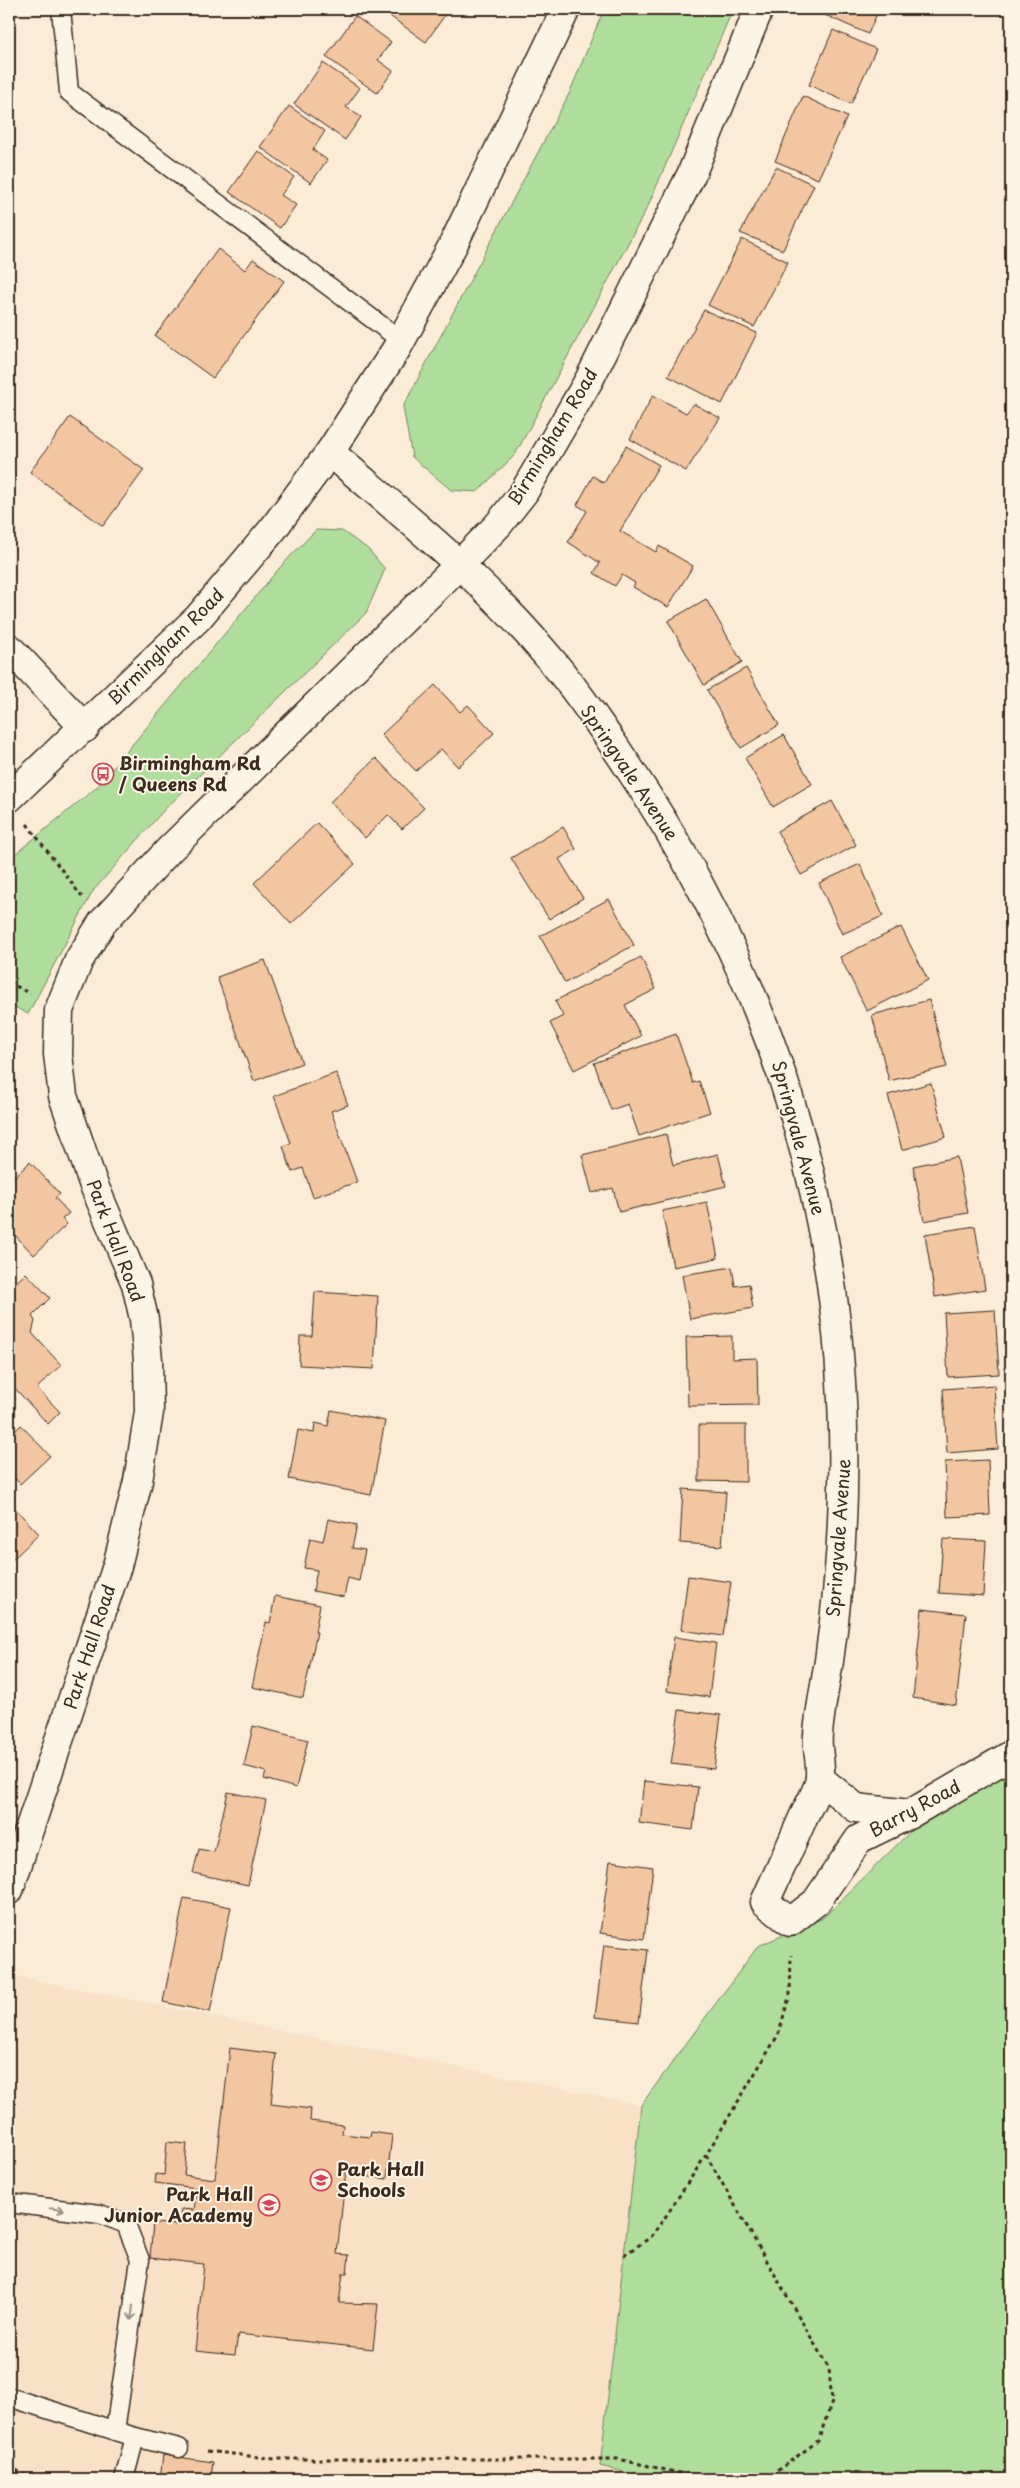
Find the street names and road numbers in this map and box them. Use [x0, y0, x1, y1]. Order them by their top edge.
street label: Birmingham Road [500, 363, 603, 510]
street label: Birmingham Road [100, 581, 230, 711]
street label: Springvale Avenue [575, 699, 686, 846]
street label: Springvale Avenue [766, 1058, 833, 1218]
street label: Park Hall Road [81, 1175, 152, 1306]
street label: Springvale Avenue [819, 1458, 857, 1618]
street label: Park Hall Road [56, 1581, 121, 1712]
street label: Barry Road [864, 1772, 965, 1843]

